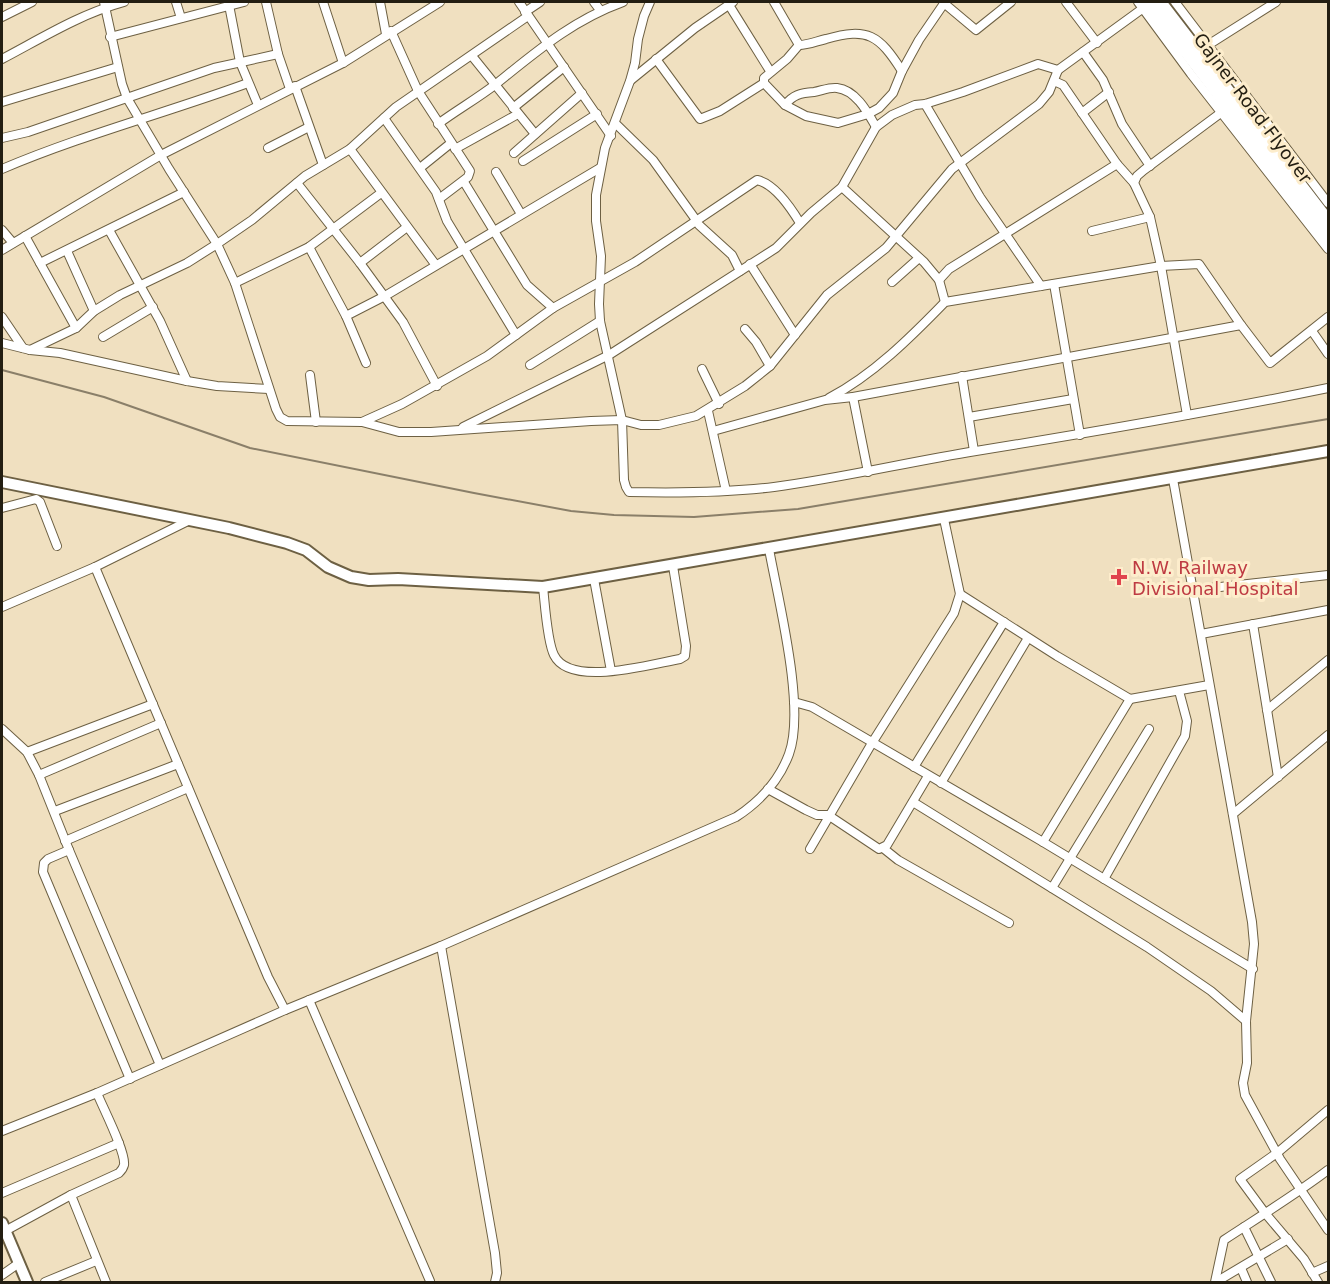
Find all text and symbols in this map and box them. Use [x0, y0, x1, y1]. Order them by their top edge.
street label: Gajner Road Flyover [1190, 29, 1317, 188]
place label: N.W. Railway Divisional Hospital [1132, 557, 1299, 599]
marker: N.W. Railway Divisional Hospital [1110, 568, 1128, 586]

